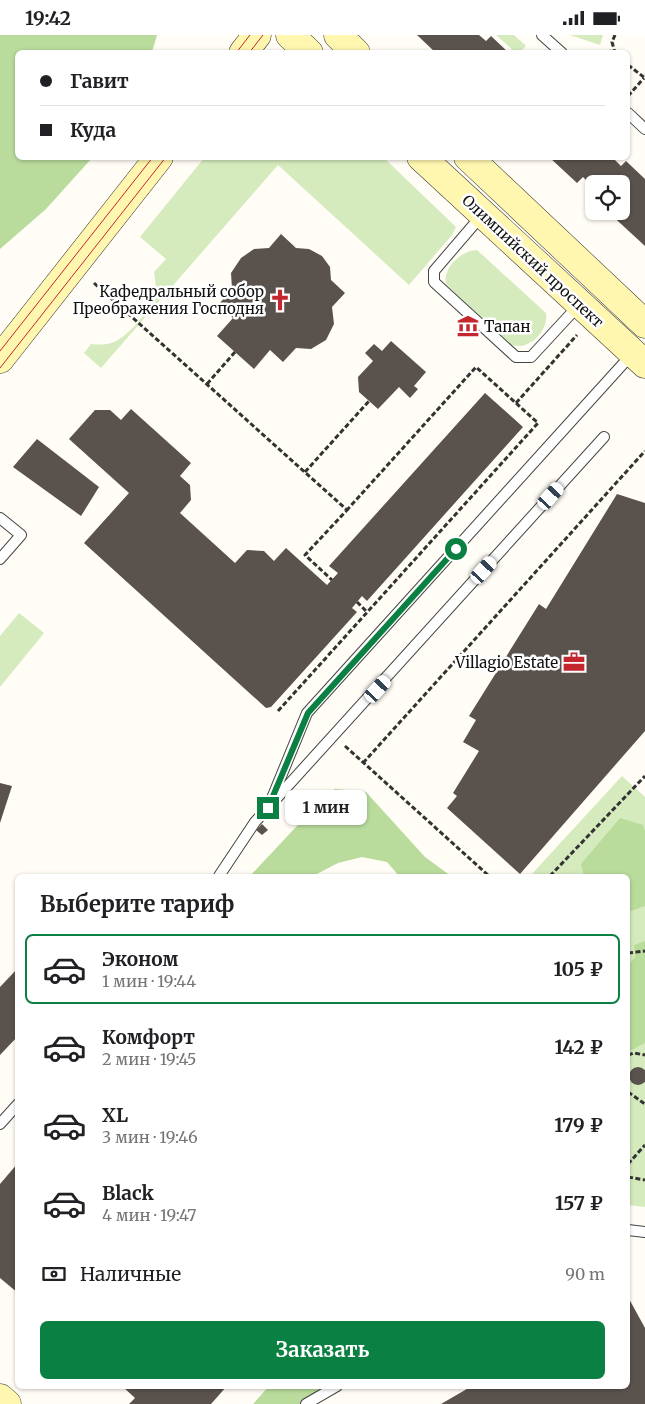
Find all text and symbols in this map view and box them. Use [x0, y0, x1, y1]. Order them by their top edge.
text: 19:42 [25, 6, 71, 30]
text: Гавит [70, 69, 129, 93]
text: Куда [70, 118, 116, 142]
map controls [585, 175, 630, 220]
button: locate [585, 175, 630, 220]
street label: Олимпийский проспект [458, 190, 608, 332]
place label: Кафедральный собор Преображения Господня [73, 282, 264, 318]
church icon: Кафедральный собор Преображения Господня [267, 287, 293, 313]
museum icon: Тапан [455, 313, 481, 339]
place label: Тапан [484, 317, 531, 336]
car [535, 480, 566, 512]
route start [445, 538, 467, 560]
car [468, 554, 499, 586]
office icon: Villagio Estate [561, 649, 587, 675]
place label: Villagio Estate [454, 653, 558, 672]
car [362, 673, 393, 705]
callout: 1 мин [286, 791, 368, 825]
route end [257, 797, 279, 819]
text: 1 мин [302, 797, 350, 817]
text: Выберите тариф [40, 890, 234, 918]
icon: car [42, 947, 87, 992]
text: Эконом [102, 947, 178, 971]
text: 105 ₽ [553, 957, 603, 981]
text: 1 мин · 19:44 [102, 971, 196, 991]
icon: car [42, 1025, 87, 1070]
text: Комфорт [102, 1025, 195, 1049]
text: 142 ₽ [555, 1035, 603, 1059]
text: 2 мин · 19:45 [102, 1049, 196, 1069]
icon: car [42, 1103, 87, 1148]
text: XL [102, 1103, 128, 1127]
text: 179 ₽ [554, 1113, 603, 1137]
text: 3 мин · 19:46 [102, 1127, 198, 1147]
icon: car [42, 1181, 87, 1226]
text: Black [102, 1181, 154, 1205]
text: 157 ₽ [555, 1191, 603, 1215]
text: 4 мин · 19:47 [102, 1205, 196, 1225]
icon: cash [40, 1260, 68, 1288]
text: Наличные [80, 1262, 181, 1286]
text: 90 m [565, 1264, 605, 1284]
button: Заказать [40, 1321, 605, 1379]

